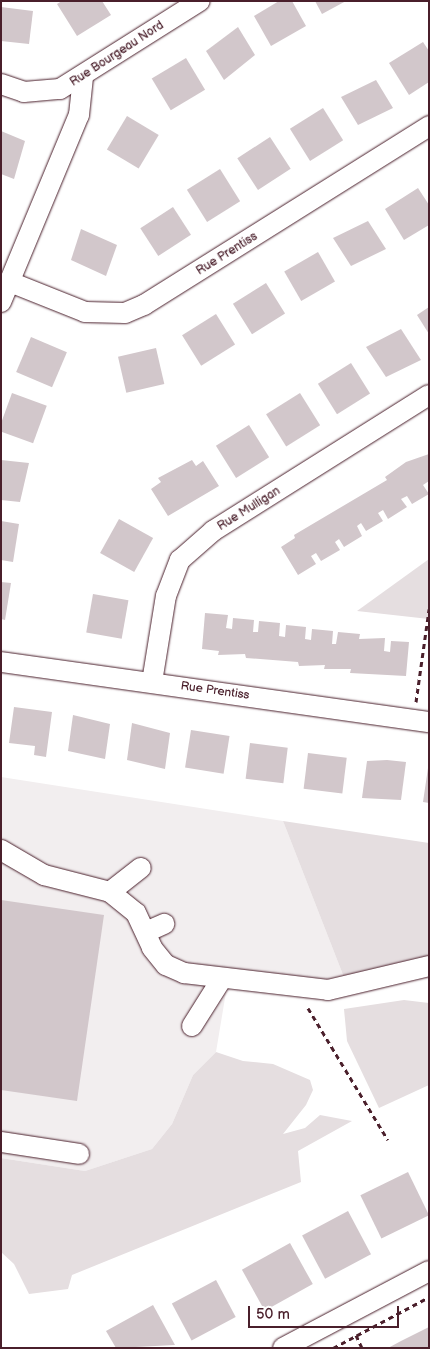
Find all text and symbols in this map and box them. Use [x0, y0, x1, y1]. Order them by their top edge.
street label: Rue Bourgeau Nord [67, 18, 167, 90]
street label: Rue Prentiss [194, 229, 260, 279]
street label: Rue Mulligan [215, 484, 283, 534]
street label: Rue Prentiss [180, 679, 250, 703]
scale bar [250, 1296, 401, 1328]
text: 50 m [256, 1305, 290, 1324]

